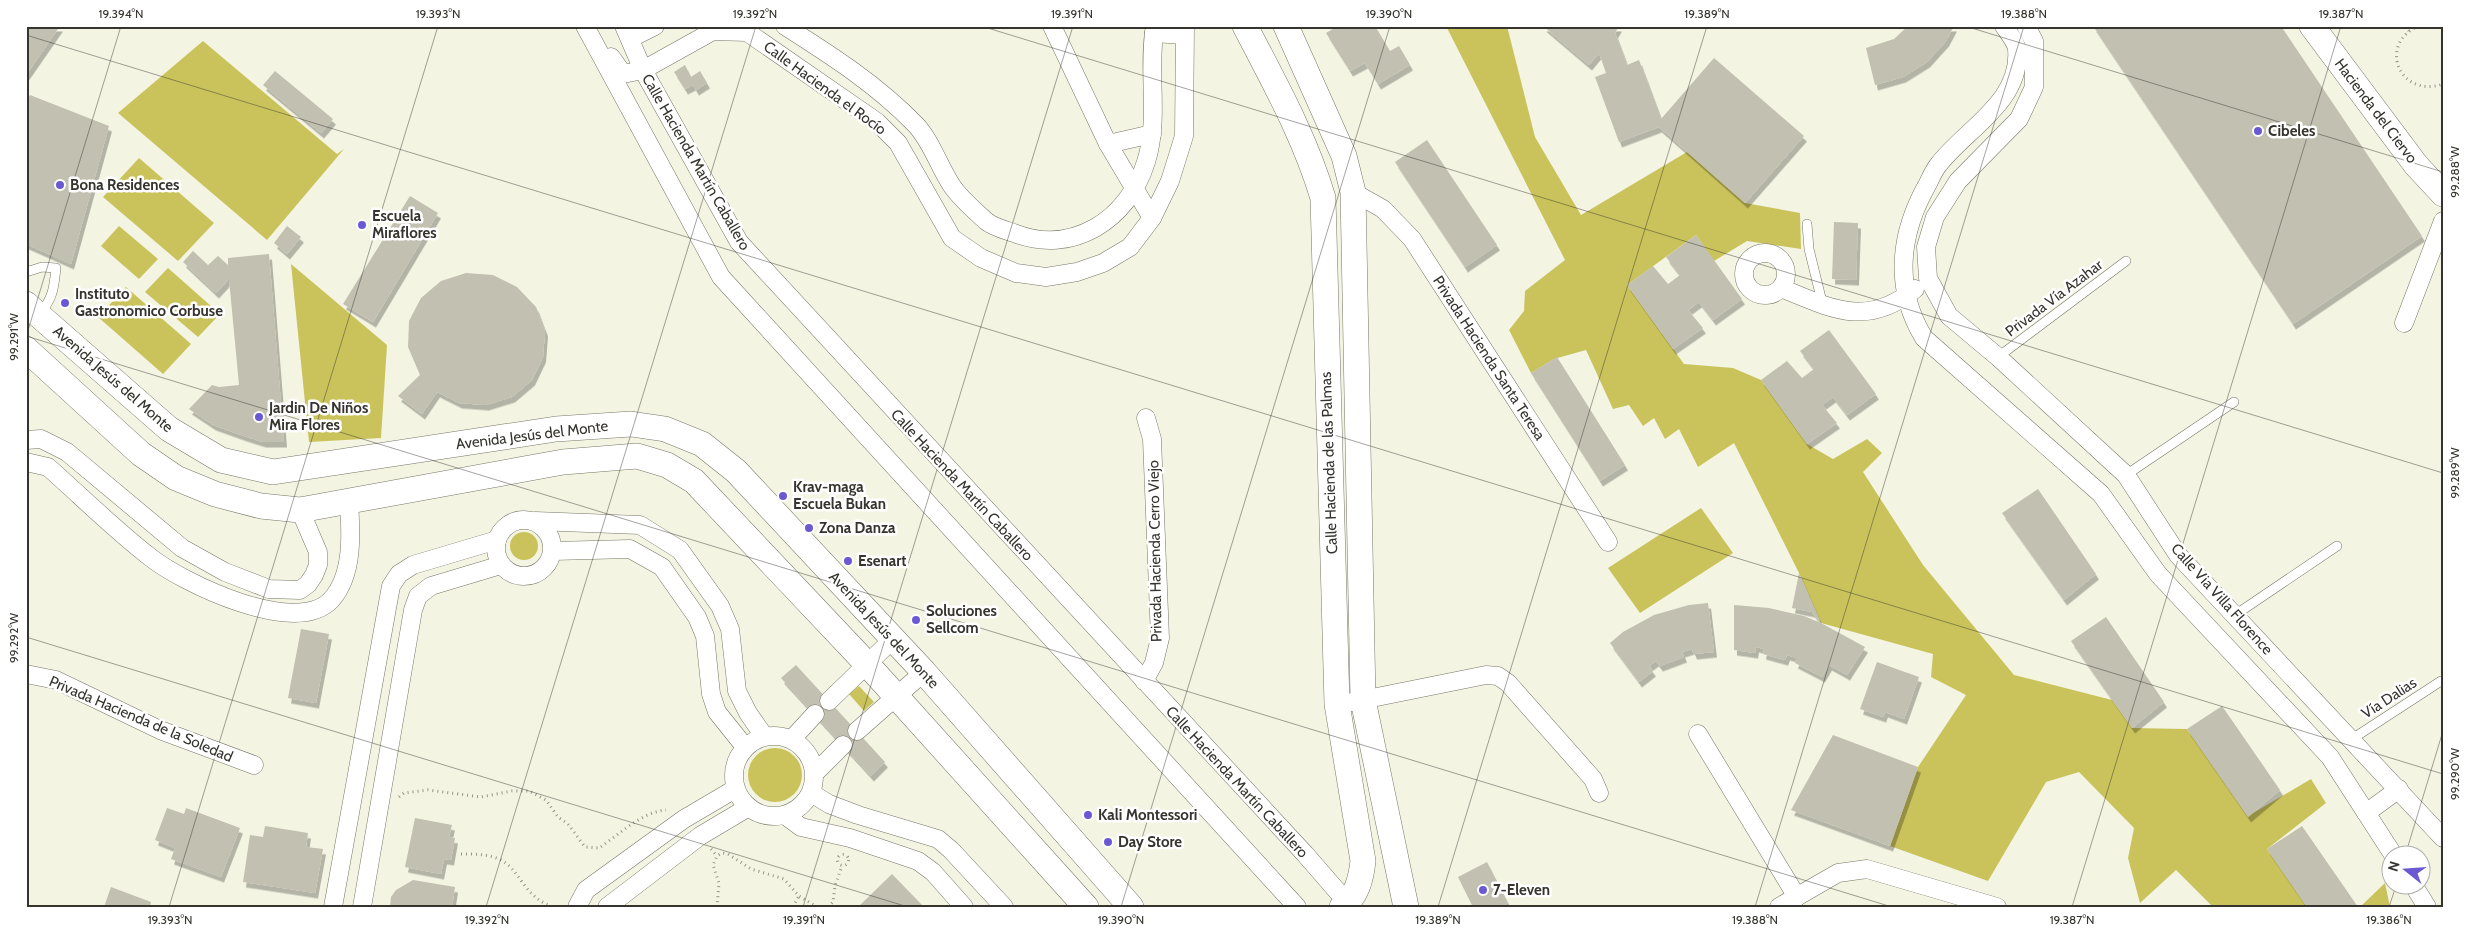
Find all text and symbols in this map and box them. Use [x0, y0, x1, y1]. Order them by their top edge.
text: 19.394°N [98, 6, 144, 21]
text: 19.393°N [416, 6, 460, 21]
text: 19.392°N [733, 6, 777, 21]
text: 19.391°N [1051, 6, 1093, 21]
text: 19.390°N [1366, 6, 1412, 21]
text: 19.389°N [1684, 6, 1730, 21]
text: 19.388°N [2001, 6, 2047, 21]
text: 19.387°N [2319, 6, 2363, 21]
street label: Calle Hacienda el Rocío [760, 38, 890, 138]
street label: Hacienda del Ciervo [2331, 55, 2421, 167]
street label: Calle Hacienda Martín Caballero [638, 71, 754, 253]
place label: Cibeles [2268, 122, 2315, 140]
marker: Cibeles [2252, 125, 2264, 137]
text: 99.288°W [2447, 146, 2462, 198]
place label: Bona Residences [70, 176, 179, 194]
marker: Bona Residences [54, 179, 66, 191]
place label: Escuela Miraflores [372, 207, 437, 242]
marker: Escuela Miraflores [356, 219, 368, 231]
street label: Privada Vía Azahar [2002, 255, 2106, 340]
street label: Privada Hacienda Santa Teresa [1429, 272, 1549, 444]
place label: Instituto Gastronomico Corbuse [75, 285, 223, 320]
marker: Instituto Gastronomico Corbuse [59, 297, 71, 309]
text: 99.291°W [6, 312, 21, 361]
street label: Avenida Jesús del Monte [49, 322, 177, 436]
street label: Calle Hacienda de las Palmas [1317, 371, 1341, 555]
place label: Jardin De Niños Mira Flores [268, 399, 368, 434]
street label: Calle Hacienda Martín Caballero [887, 406, 1037, 564]
marker: Jardin De Niños Mira Flores [253, 411, 265, 423]
street label: Avenida Jesús del Monte [455, 417, 609, 453]
text: 99.289°W [2447, 447, 2462, 499]
street label: Privada Hacienda Cerro Viejo [1144, 460, 1166, 642]
place label: Krav-maga Escuela Bukan [793, 478, 886, 513]
marker: Krav-maga Escuela Bukan [777, 490, 789, 502]
place label: Zona Danza [819, 519, 896, 537]
marker: Zona Danza [803, 522, 815, 534]
street label: Calle Via Villa Florence [2167, 540, 2277, 658]
place label: Esenart [858, 552, 906, 570]
marker: Esenart [842, 555, 854, 567]
street label: Avenida Jesús del Monte [825, 568, 943, 692]
place label: Soluciones Sellcom [926, 602, 997, 637]
text: 99.292°W [6, 612, 21, 663]
marker: Soluciones Sellcom [910, 614, 922, 626]
street label: Privada Hacienda de la Soledad [46, 672, 236, 766]
street label: Vía Dalias [2358, 674, 2420, 722]
street label: Calle Hacienda Martín Caballero [1162, 703, 1312, 861]
text: 99.290°W [2447, 747, 2462, 800]
place label: Kali Montessori [1098, 806, 1197, 824]
marker: Kali Montessori [1082, 809, 1094, 821]
place label: Day Store [1118, 833, 1182, 851]
marker: Day Store [1102, 836, 1114, 848]
north arrow [2382, 846, 2432, 896]
text: N [2384, 859, 2404, 874]
place label: 7-Eleven [1493, 881, 1550, 899]
marker: 7-Eleven [1477, 884, 1489, 896]
text: 19.393°N [148, 912, 192, 927]
text: 19.392°N [465, 912, 509, 927]
text: 19.391°N [783, 912, 825, 927]
text: 19.390°N [1098, 912, 1144, 927]
text: 19.389°N [1415, 912, 1461, 927]
text: 19.388°N [1732, 912, 1778, 927]
text: 19.387°N [2050, 912, 2094, 927]
text: 19.386°N [2366, 912, 2412, 927]

